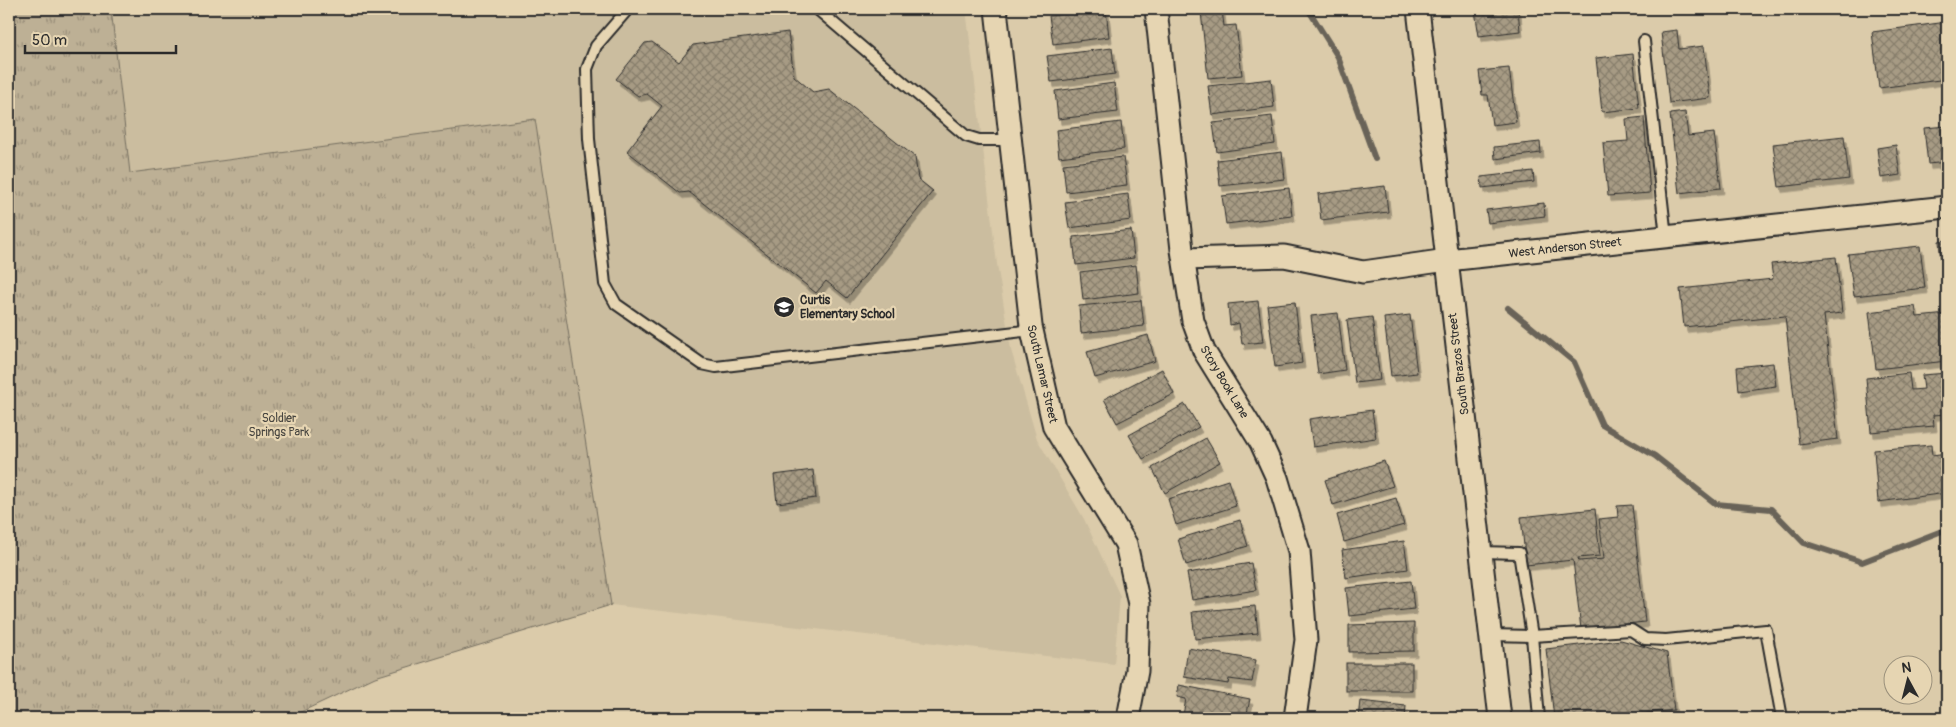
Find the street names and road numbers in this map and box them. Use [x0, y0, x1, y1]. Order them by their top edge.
street label: West Anderson Street [1508, 235, 1622, 261]
street label: South Brazos Street [1445, 312, 1473, 416]
street label: South Lamar Street [1023, 323, 1061, 425]
street label: Story Book Lane [1196, 343, 1252, 421]

